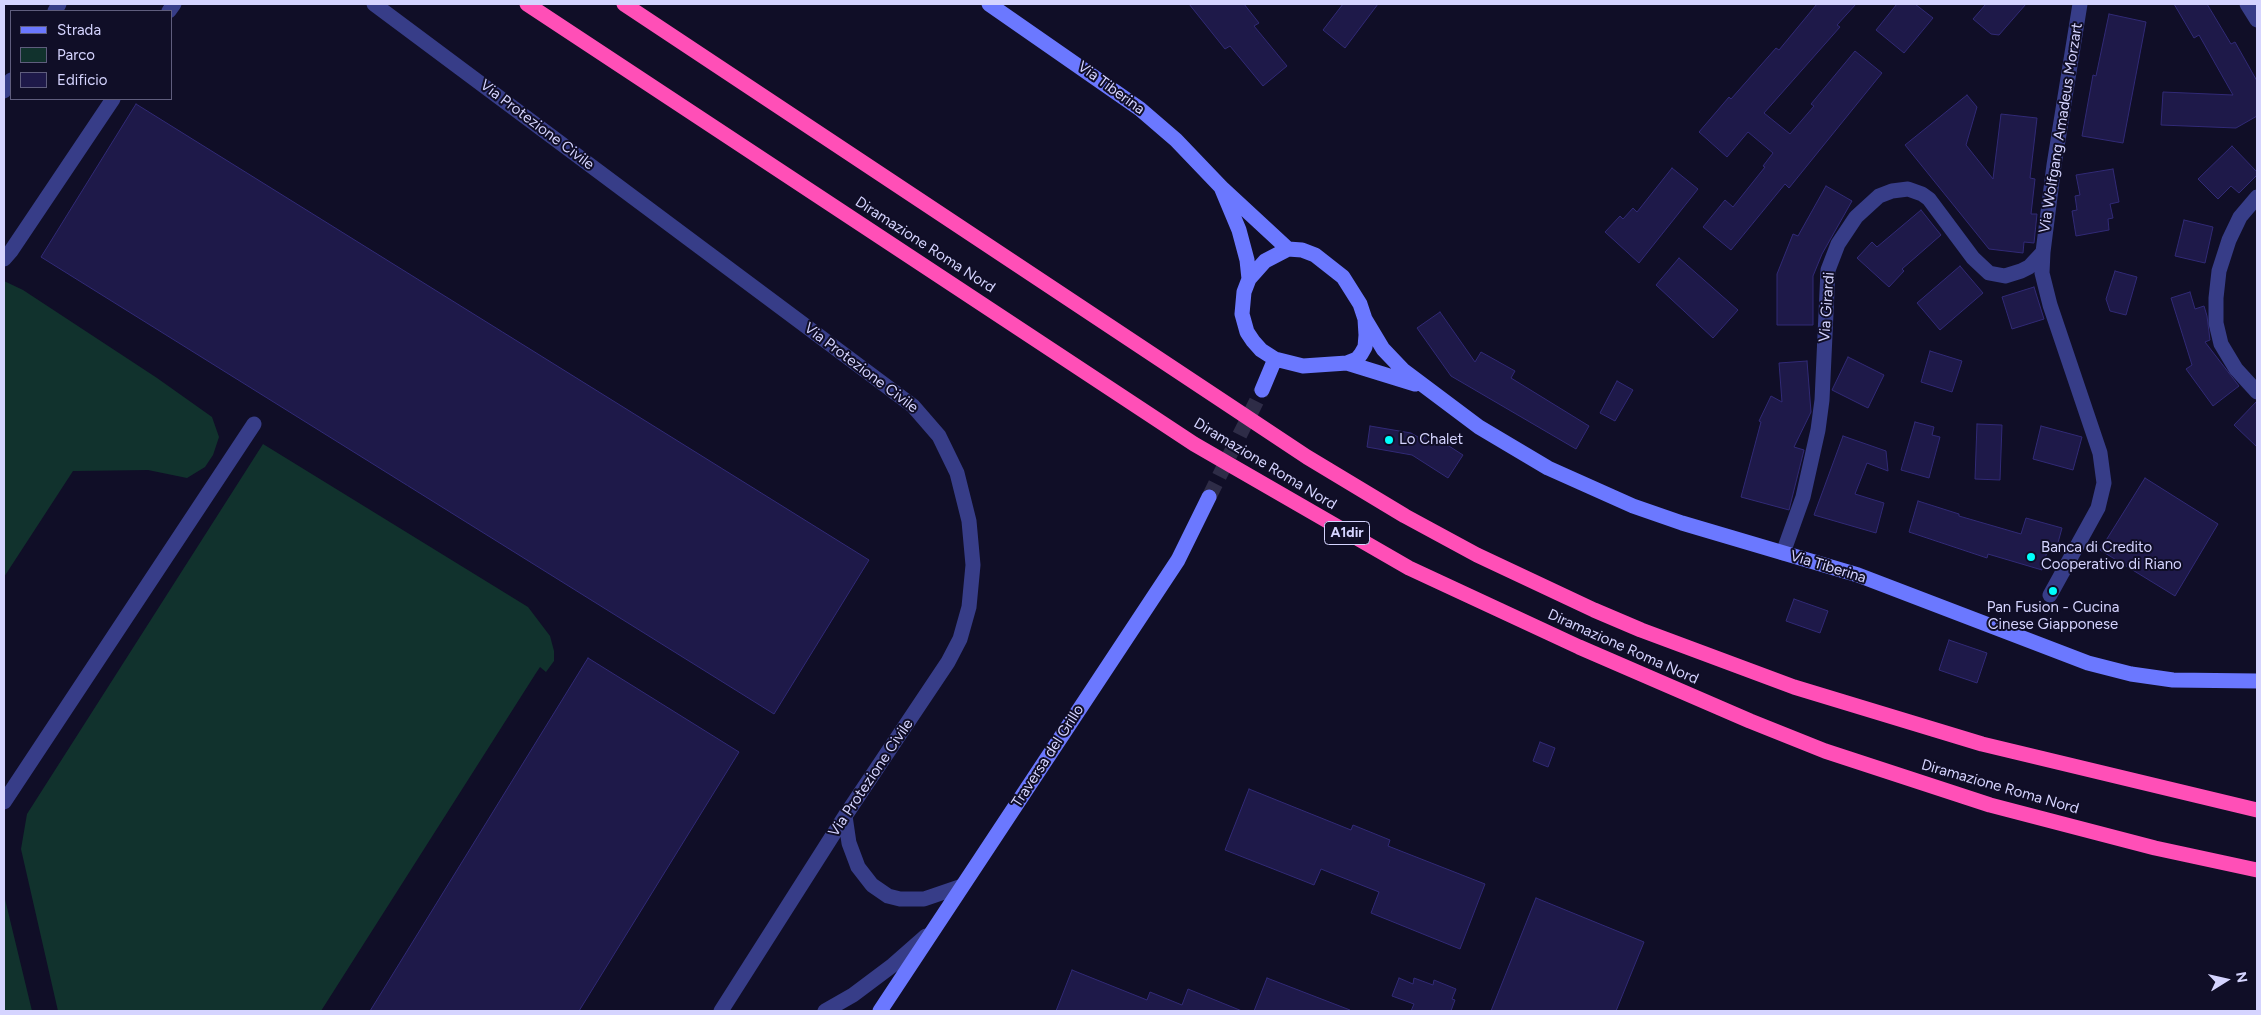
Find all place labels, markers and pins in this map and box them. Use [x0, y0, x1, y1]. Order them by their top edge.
place label: Lo Chalet [1399, 431, 1463, 449]
marker: Lo Chalet [1383, 434, 1395, 446]
place label: Banca di Credito Cooperativo di Riano [2041, 539, 2182, 574]
marker: Banca di Credito Cooperativo di Riano [2025, 551, 2037, 563]
marker: Pan Fusion - Cucina Cinese Giapponese [2047, 585, 2059, 597]
place label: Pan Fusion - Cucina Cinese Giapponese [1987, 599, 2119, 634]

